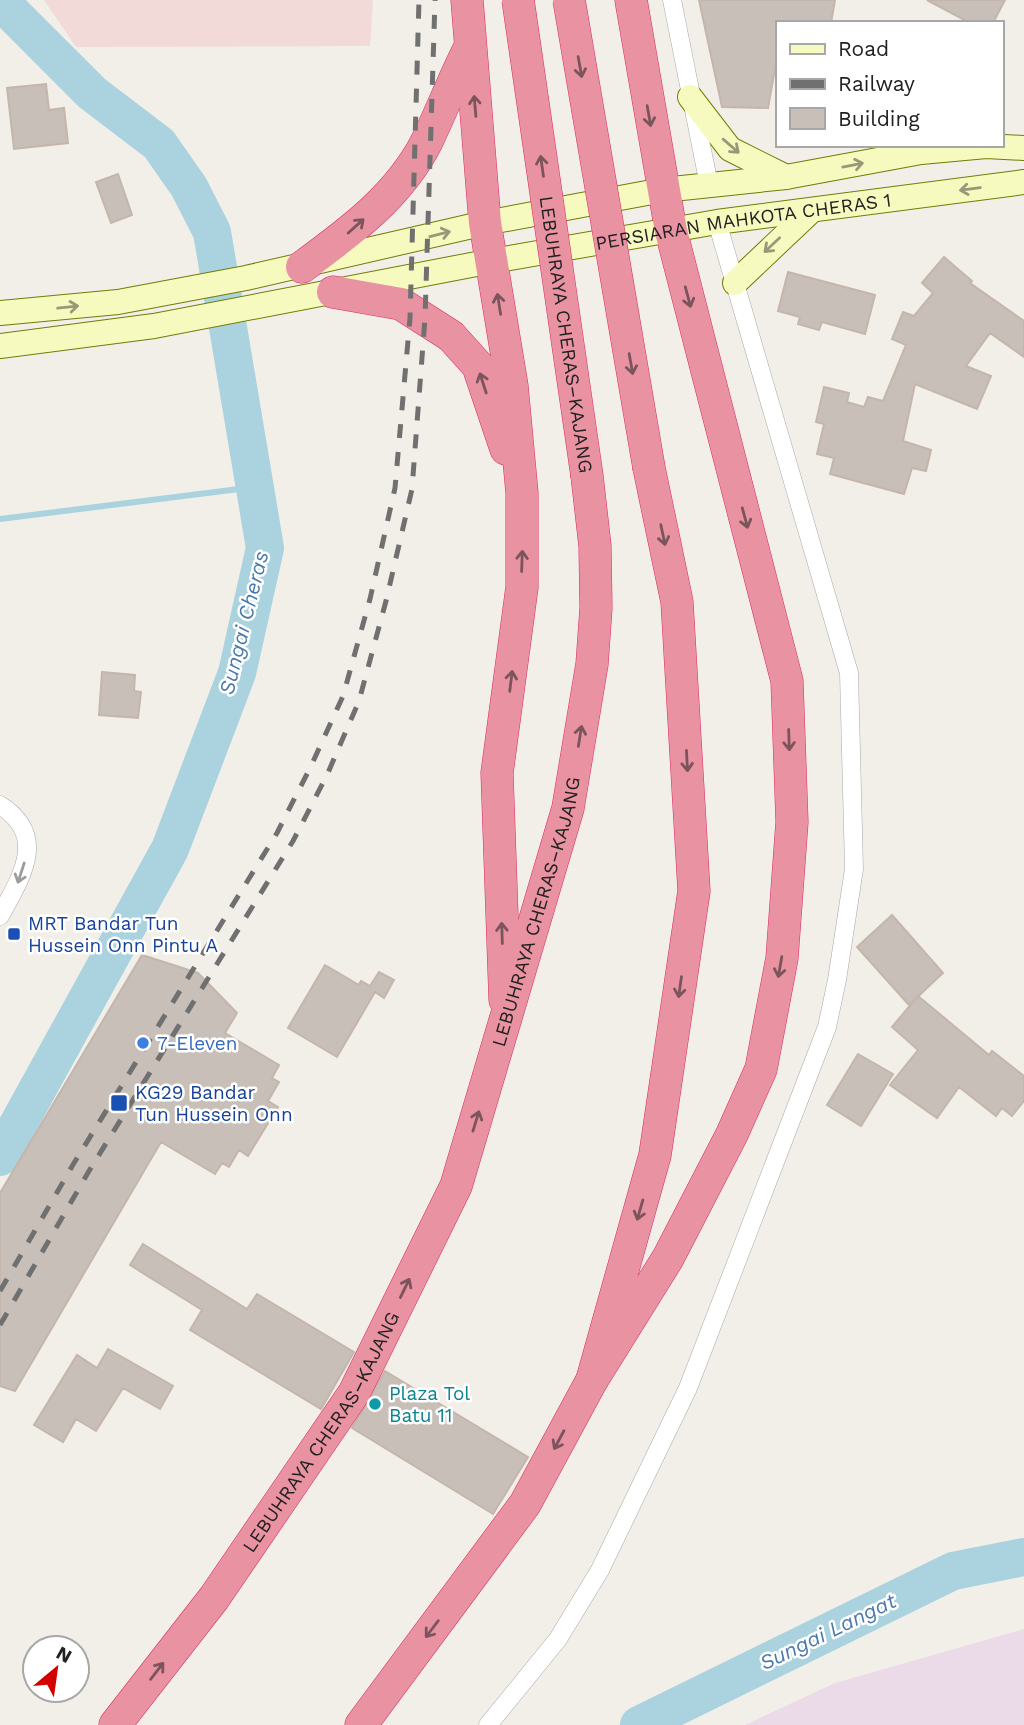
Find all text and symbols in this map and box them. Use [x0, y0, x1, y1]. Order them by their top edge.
legend [776, 21, 1003, 147]
text: Road [838, 36, 889, 61]
one-way arrow [574, 55, 587, 78]
text: Railway [838, 71, 915, 96]
one-way arrow [468, 95, 481, 118]
one-way arrow [643, 104, 656, 127]
text: Building [838, 106, 920, 131]
one-way arrow [722, 138, 740, 154]
one-way arrow [535, 155, 548, 178]
one-way arrow [841, 157, 864, 171]
one-way arrow [960, 183, 982, 196]
street label: PERSIARAN MAHKOTA CHERAS 1 [594, 188, 893, 255]
street label: LEBUHRAYA CHERAS–KAJANG [535, 194, 597, 475]
one-way arrow [347, 217, 364, 234]
one-way arrow [428, 227, 451, 240]
one-way arrow [763, 237, 781, 253]
one-way arrow [682, 286, 695, 308]
one-way arrow [492, 293, 505, 316]
one-way arrow [56, 300, 79, 313]
one-way arrow [625, 352, 638, 375]
one-way arrow [476, 372, 489, 394]
one-way arrow [739, 506, 752, 528]
one-way arrow [657, 523, 671, 546]
water label: Sungai Cheras [214, 548, 273, 697]
one-way arrow [516, 549, 529, 572]
one-way arrow [504, 671, 517, 693]
one-way arrow [574, 725, 587, 748]
one-way arrow [783, 728, 796, 751]
one-way arrow [680, 749, 693, 772]
street label: LEBUHRAYA CHERAS–KAJANG [487, 775, 585, 1049]
one-way arrow [13, 862, 26, 884]
place label: MRT Bandar Tun Hussein Onn Pintu A [28, 912, 219, 957]
one-way arrow [496, 922, 509, 945]
marker: MRT Bandar Tun Hussein Onn Pintu A [6, 926, 22, 942]
one-way arrow [773, 955, 786, 977]
one-way arrow [673, 975, 686, 998]
place label: 7-Eleven [157, 1032, 238, 1055]
marker: 7-Eleven [135, 1035, 151, 1051]
place label: KG29 Bandar Tun Hussein Onn [135, 1081, 293, 1126]
marker: KG29 Bandar Tun Hussein Onn [109, 1093, 129, 1113]
one-way arrow [470, 1110, 483, 1132]
one-way arrow [632, 1199, 645, 1221]
one-way arrow [399, 1278, 413, 1299]
street label: LEBUHRAYA CHERAS–KAJANG [238, 1308, 404, 1557]
place label: Plaza Tol Batu 11 [389, 1382, 470, 1427]
marker: Plaza Tol Batu 11 [367, 1396, 383, 1412]
one-way arrow [552, 1430, 566, 1450]
water label: Sungai Langat [756, 1588, 900, 1675]
one-way arrow [425, 1619, 440, 1638]
north arrow [21, 1634, 91, 1704]
text: N [52, 1641, 76, 1668]
one-way arrow [150, 1662, 165, 1681]

